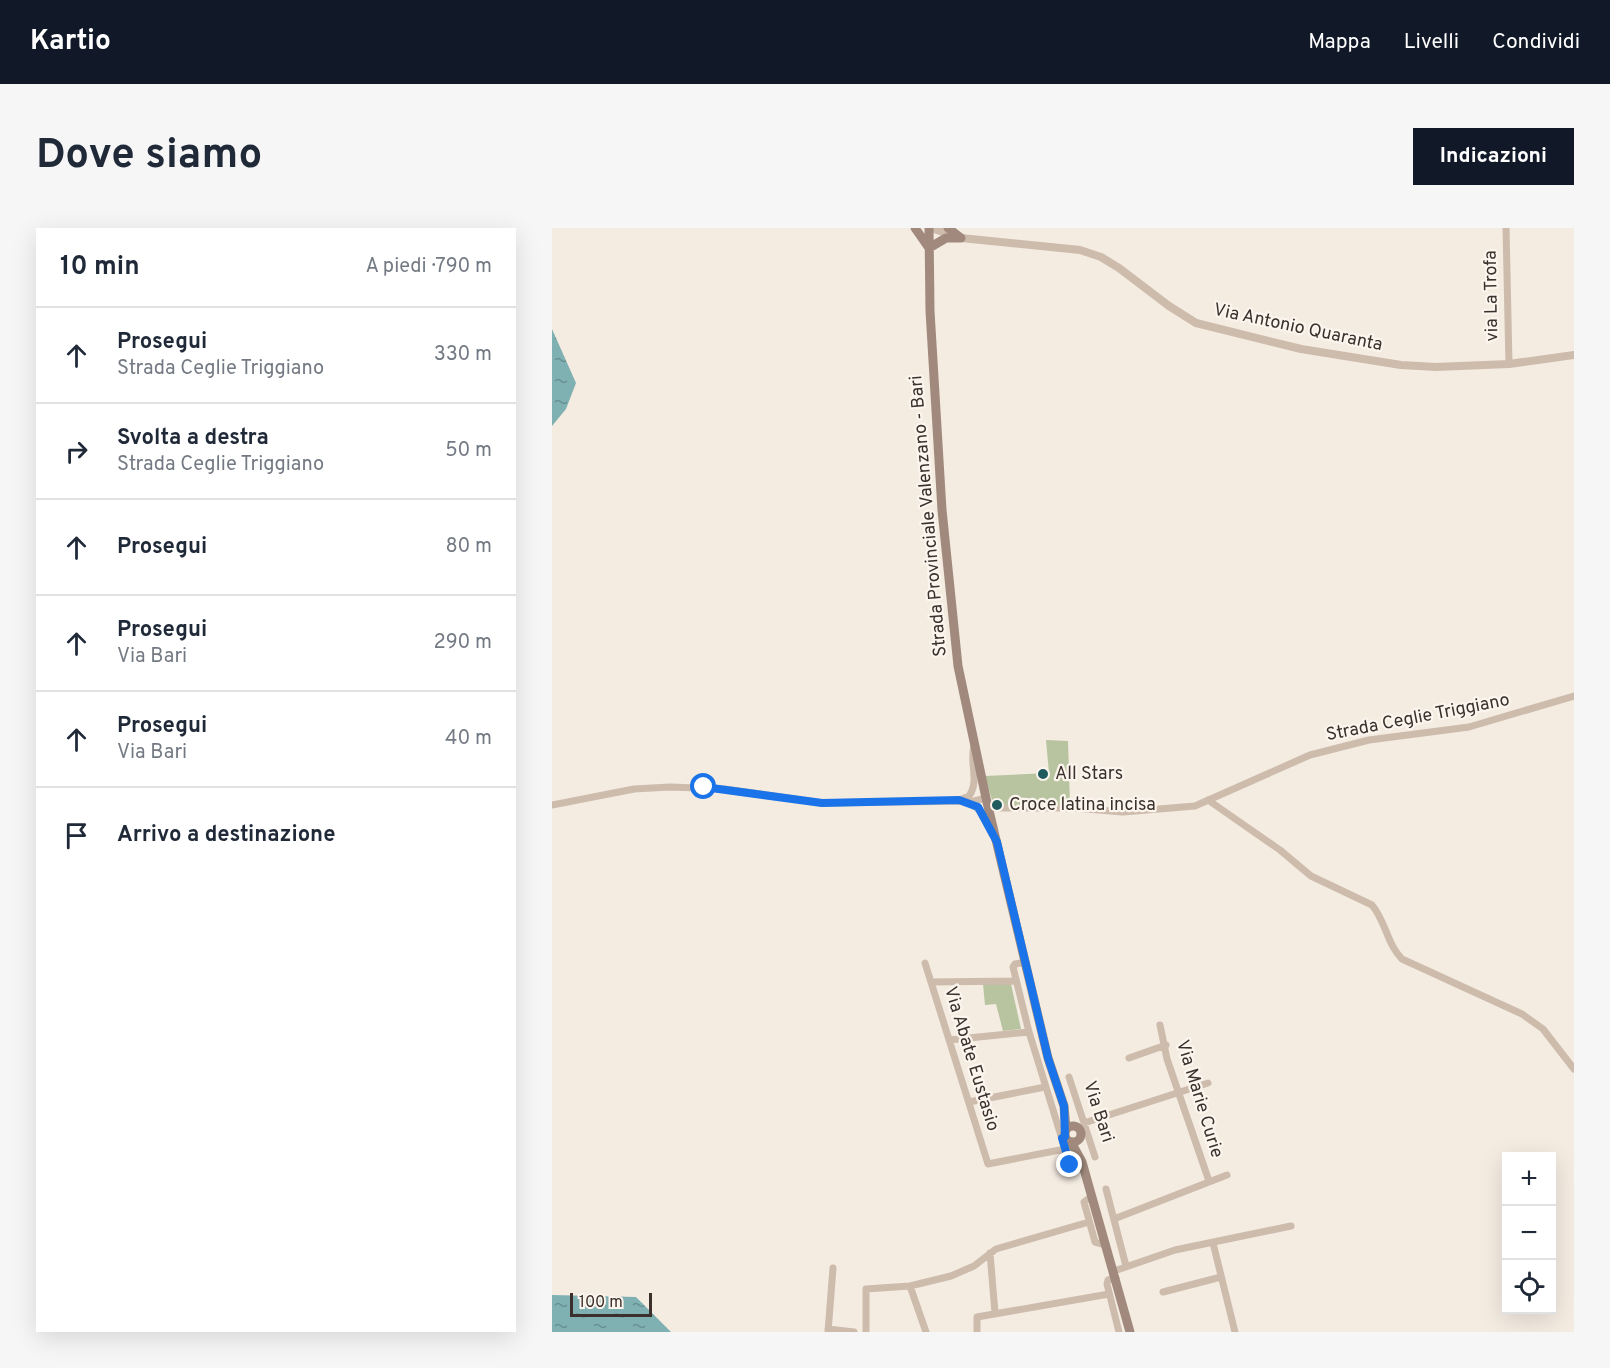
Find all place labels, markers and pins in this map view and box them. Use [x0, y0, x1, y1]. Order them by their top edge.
place label: All Stars [1055, 763, 1123, 786]
marker: All Stars [1036, 767, 1050, 781]
place label: Croce latina incisa [1009, 794, 1156, 817]
marker: Croce latina incisa [990, 798, 1004, 812]

